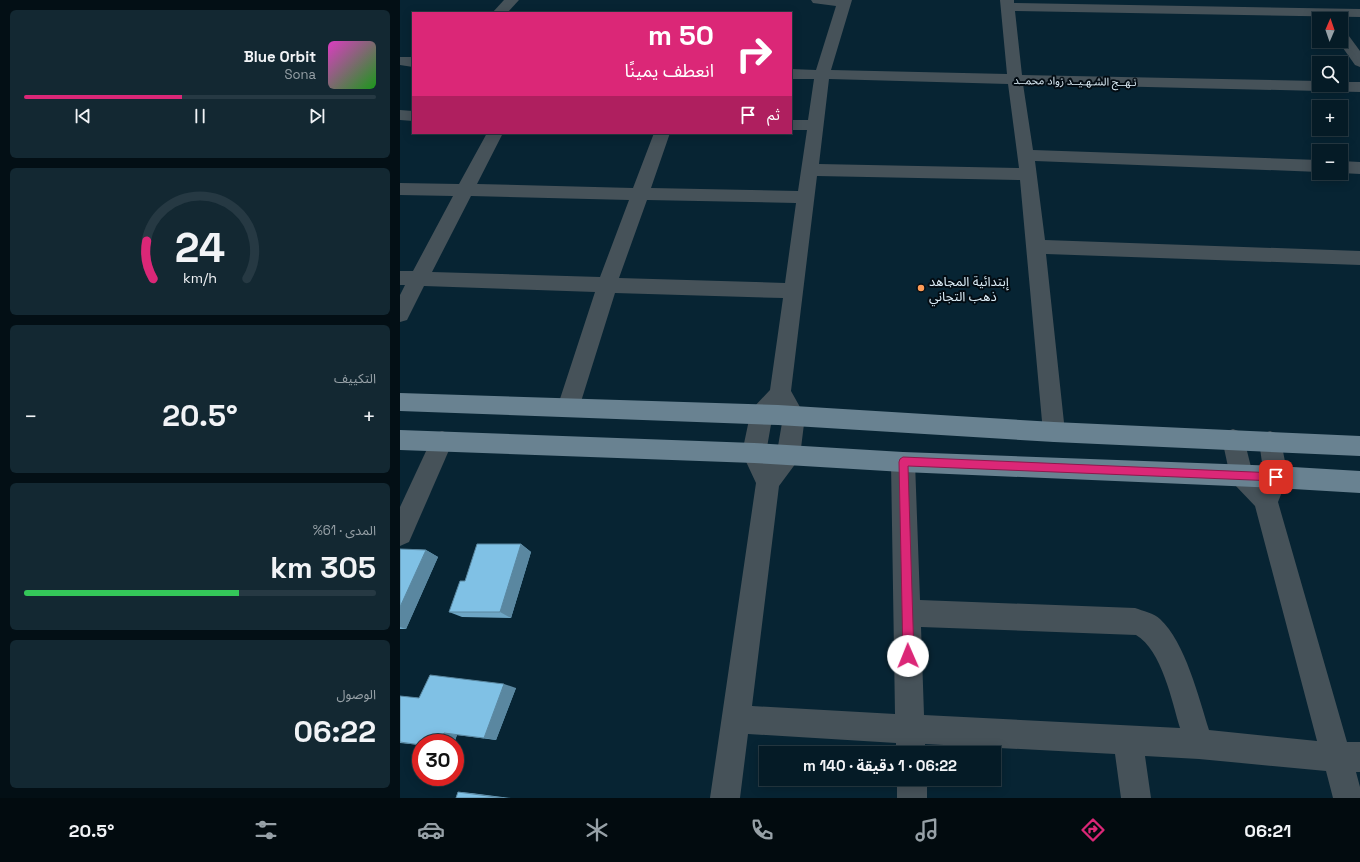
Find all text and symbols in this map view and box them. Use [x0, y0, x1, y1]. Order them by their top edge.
north arrow [1312, 12, 1348, 48]
map controls [1312, 12, 1348, 180]
text: 50 m [648, 17, 714, 53]
icon: right [728, 28, 780, 80]
text: Blue Orbit [244, 47, 316, 66]
button: search [1312, 56, 1348, 92]
text: انعطف يمينًا [624, 59, 714, 82]
text: Sona [285, 66, 316, 83]
street label: نـهــج الشـهـيــد زواد محمــد [1013, 73, 1137, 90]
button: + [1312, 100, 1348, 136]
icon: arrive [737, 104, 759, 126]
icon: previous [72, 105, 94, 127]
icon: pause [189, 105, 211, 127]
icon: next [306, 105, 328, 127]
text: ثم [767, 105, 780, 124]
button: − [1312, 144, 1348, 180]
text: 24 [175, 221, 225, 274]
text: km/h [183, 269, 217, 287]
place label: إبتدائية المجاهد ذهب التجاني [929, 273, 1009, 307]
marker: إبتدائية المجاهد ذهب التجاني [916, 283, 926, 293]
text: التكييف [334, 370, 376, 387]
text: 20.5° [162, 396, 238, 435]
text: − [24, 402, 38, 430]
text: + [362, 402, 376, 430]
pin [1259, 460, 1293, 494]
icon: arrive [1265, 466, 1287, 488]
text: المدى · 61% [313, 522, 376, 539]
text: 305 km [270, 548, 376, 587]
position arrow [887, 635, 929, 677]
text: الوصول [336, 686, 376, 703]
text: 06:22 [293, 712, 376, 751]
speed limit sign: 30 [412, 734, 464, 786]
text: 06:22 · 1 دقيقة · 140 m [803, 756, 957, 775]
icon: filters [252, 816, 280, 844]
icon: car [417, 816, 445, 844]
icon: climate [583, 816, 611, 844]
icon: phone [748, 816, 776, 844]
icon: music [913, 816, 941, 844]
icon: directions [1079, 816, 1107, 844]
text: 20.5° [69, 819, 114, 842]
text: 06:21 [1244, 819, 1291, 842]

